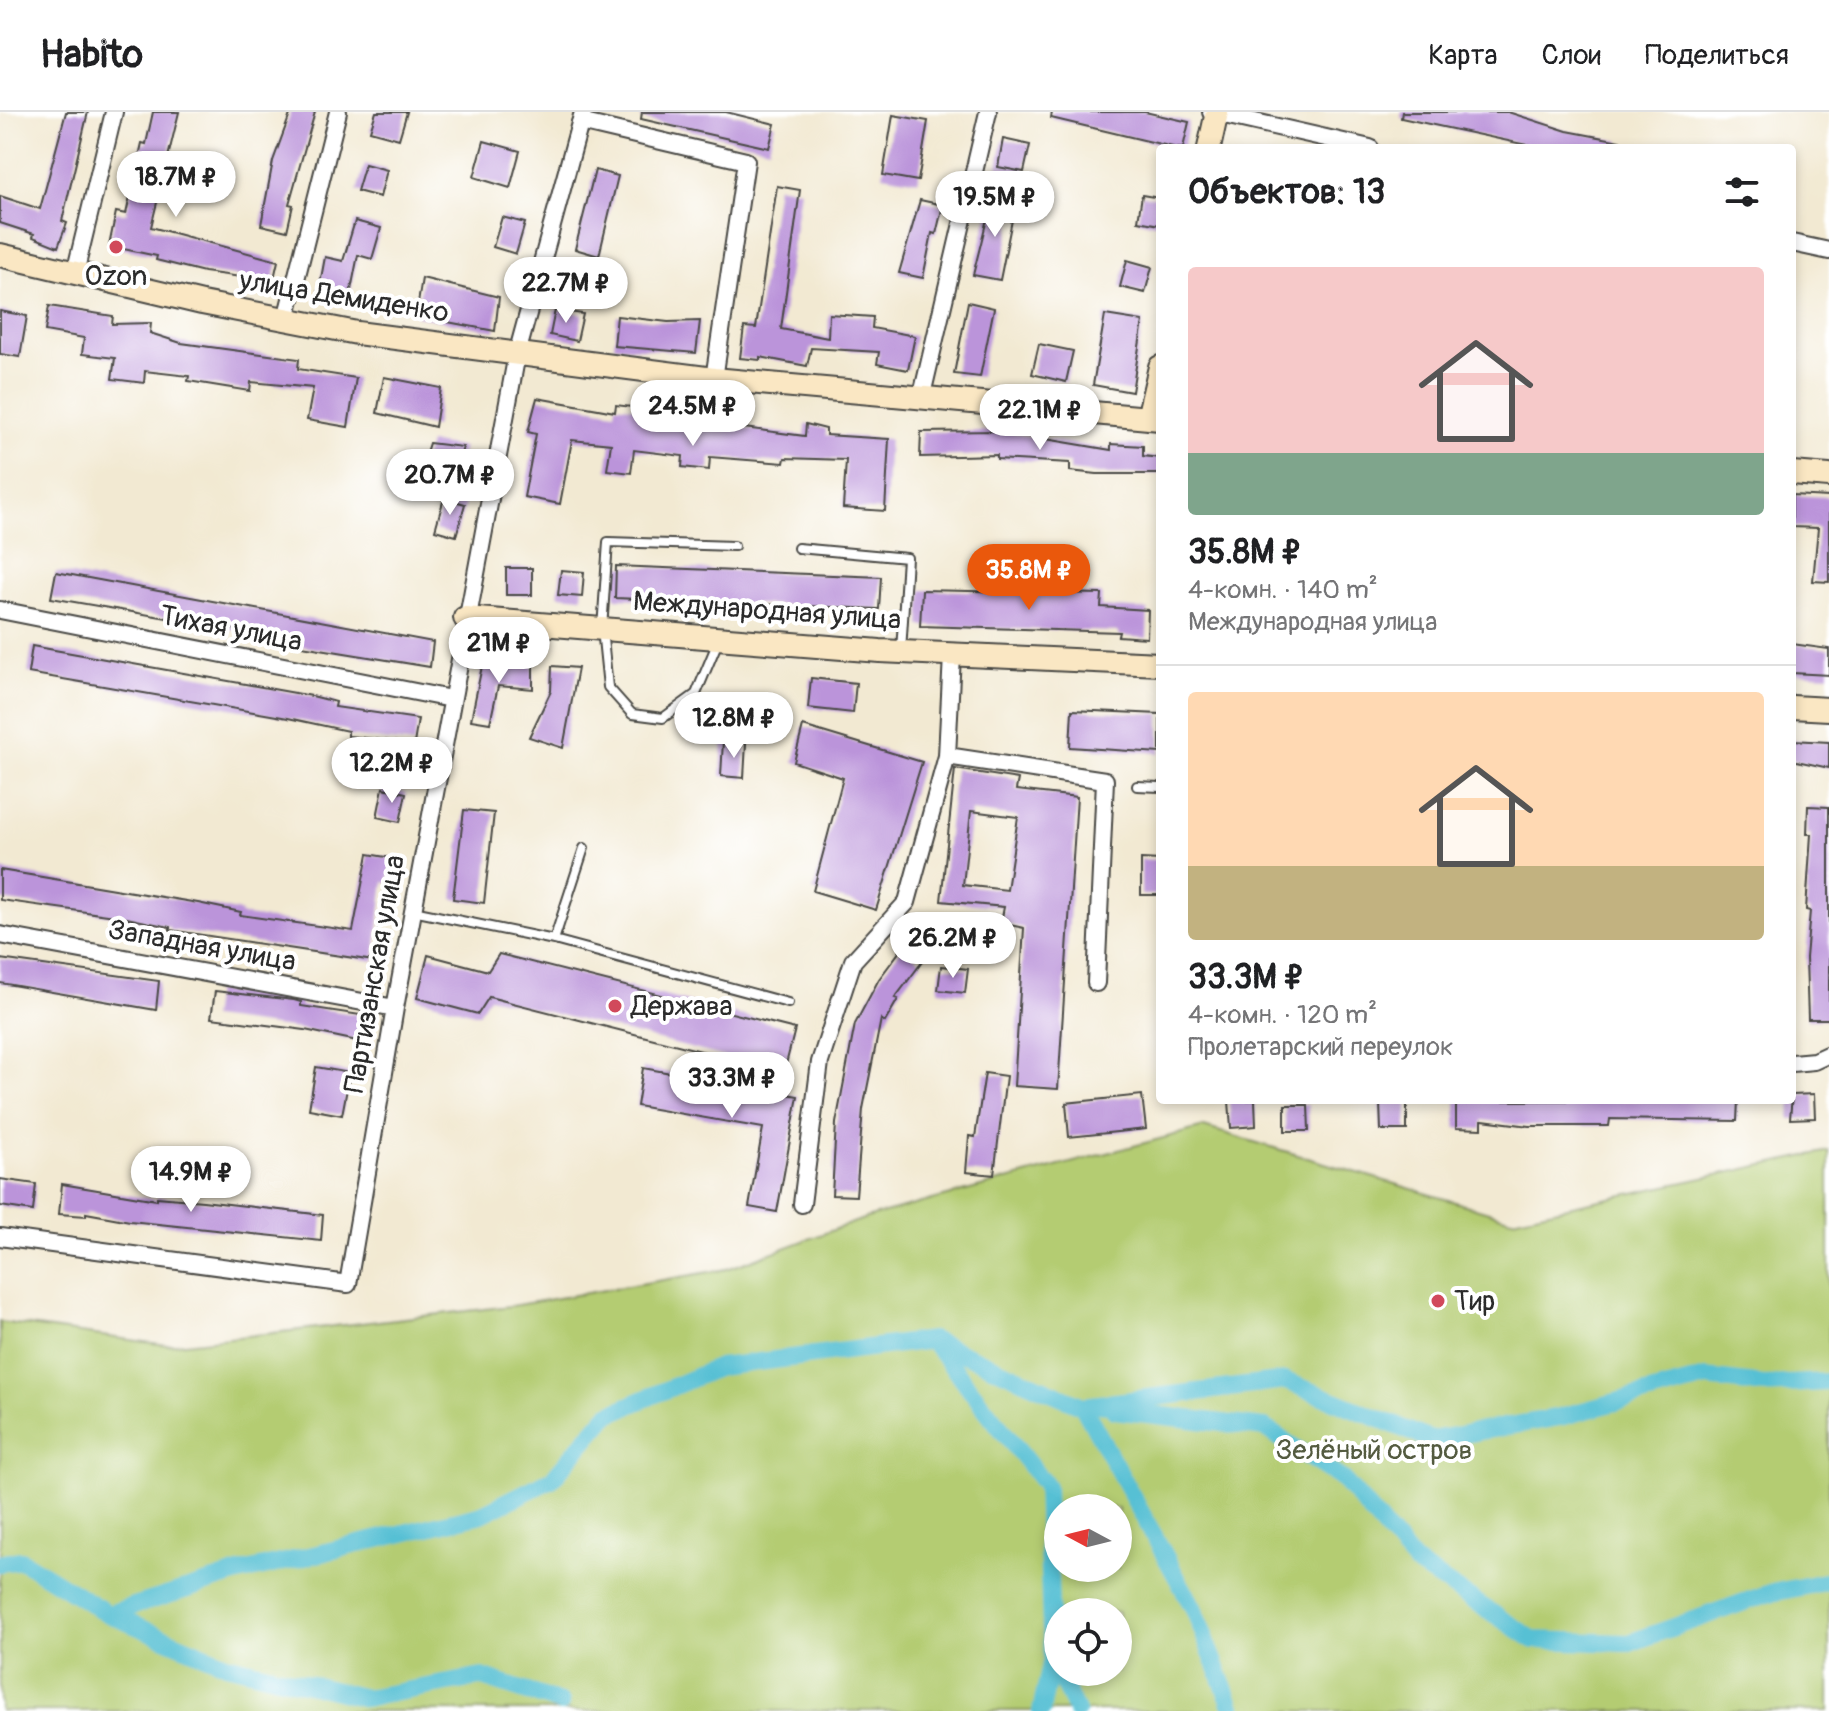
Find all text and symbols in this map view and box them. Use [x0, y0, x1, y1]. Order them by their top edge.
text: Habito [40, 31, 143, 79]
text: Карта [1428, 38, 1498, 73]
text: Слои [1542, 38, 1601, 73]
text: Поделиться [1645, 38, 1789, 73]
pin: 18.7M ₽ [102, 151, 250, 219]
text: 18.7M ₽ [135, 161, 217, 193]
icon: filters [1720, 170, 1764, 214]
pin: 19.5M ₽ [921, 171, 1069, 239]
text: Объектов: 13 [1188, 171, 1385, 214]
text: 19.5M ₽ [953, 181, 1037, 213]
marker: Ozon [107, 238, 125, 256]
pin: 22.7M ₽ [492, 257, 640, 325]
place label: Ozon [85, 259, 147, 294]
street label: улица Демиденко [236, 263, 451, 331]
text: 22.7M ₽ [522, 267, 610, 299]
icon: home [1404, 319, 1548, 463]
pin: 24.5M ₽ [619, 380, 767, 448]
pin: 22.1M ₽ [966, 384, 1114, 452]
text: 24.5M ₽ [648, 390, 738, 422]
text: 22.1M ₽ [998, 394, 1082, 426]
pin: 20.7M ₽ [376, 449, 524, 517]
text: 20.7M ₽ [404, 459, 496, 491]
text: 35.8M ₽ [1188, 531, 1302, 574]
pin: 35.8M ₽ [955, 544, 1103, 612]
text: 35.8M ₽ [985, 554, 1073, 586]
text: 4-комн. · 140 m² [1188, 574, 1378, 606]
street label: Международная улица [632, 584, 902, 638]
street label: Тихая улица [157, 598, 305, 660]
text: Международная улица [1188, 606, 1437, 638]
pin: 21M ₽ [443, 617, 555, 685]
text: 21M ₽ [467, 627, 531, 659]
pin: 12.8M ₽ [660, 692, 808, 760]
text: 12.8M ₽ [692, 702, 776, 734]
pin: 12.2M ₽ [318, 737, 466, 805]
icon: home [1404, 744, 1548, 888]
text: 12.2M ₽ [350, 747, 434, 779]
street label: Партизанская улица [337, 852, 413, 1096]
street label: Западная улица [105, 912, 299, 980]
pin: 26.2M ₽ [879, 912, 1027, 980]
text: 26.2M ₽ [908, 922, 998, 954]
text: 33.3M ₽ [1188, 956, 1305, 999]
place label: Держава [630, 989, 733, 1024]
marker: Держава [606, 997, 624, 1015]
text: 4-комн. · 120 m² [1188, 999, 1377, 1031]
text: Пролетарский переулок [1188, 1031, 1453, 1063]
pin: 33.3M ₽ [658, 1052, 806, 1120]
text: 33.3M ₽ [687, 1062, 777, 1094]
pin: 14.9M ₽ [117, 1146, 265, 1214]
text: 14.9M ₽ [149, 1156, 233, 1188]
place label: Тир [1454, 1284, 1495, 1319]
marker: Тир [1429, 1292, 1447, 1310]
park label: Зелёный остров [1276, 1433, 1472, 1468]
north arrow [1044, 1494, 1132, 1582]
map controls [1044, 1494, 1132, 1686]
button: locate [1044, 1598, 1132, 1686]

